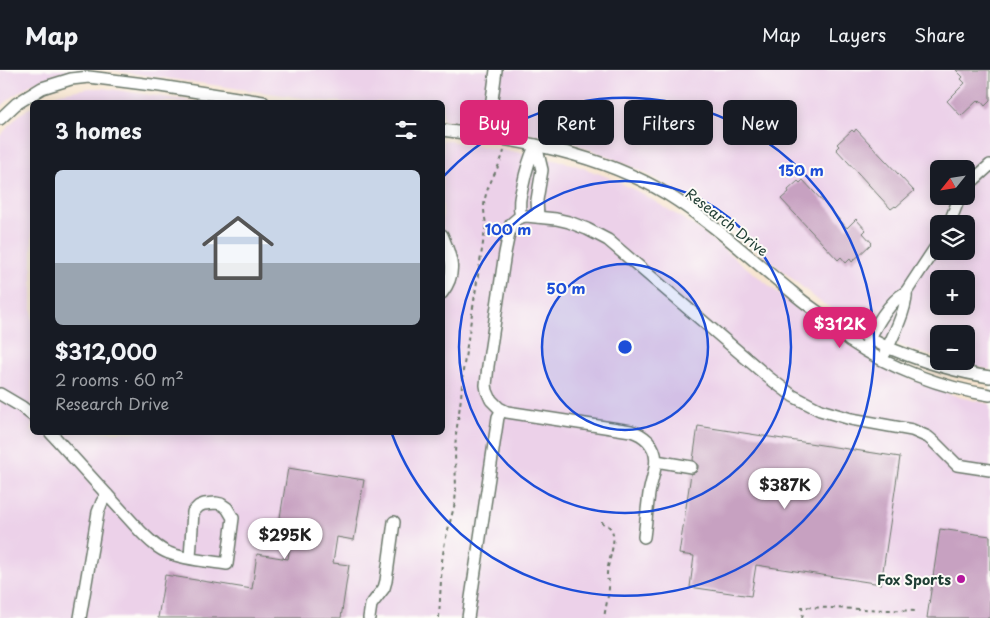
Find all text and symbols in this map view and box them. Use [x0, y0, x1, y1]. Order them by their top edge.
text: Map [25, 17, 78, 53]
text: Map [762, 21, 801, 48]
text: Layers [829, 21, 886, 48]
text: Share [914, 21, 965, 48]
chip: Buy [460, 100, 528, 145]
chip: Rent [538, 100, 614, 145]
chip: Filters [624, 100, 713, 145]
chip: New [723, 100, 797, 145]
text: 3 homes [55, 114, 142, 146]
icon: filters [392, 116, 420, 144]
text: 150 m [778, 158, 824, 181]
north arrow [930, 160, 975, 205]
map controls [930, 160, 975, 370]
street label: Research Drive [681, 183, 773, 261]
icon: home [193, 203, 283, 293]
button: layers [930, 215, 975, 260]
text: 100 m [485, 217, 531, 240]
button: + [930, 270, 975, 315]
text: 50 m [547, 276, 585, 299]
pin: $312K [805, 306, 875, 349]
text: $312K [814, 311, 866, 335]
button: − [930, 325, 975, 370]
text: $312,000 [55, 335, 157, 367]
centre of rings [616, 338, 634, 356]
text: 2 rooms · 60 m² [55, 367, 184, 391]
text: Research Drive [55, 391, 169, 415]
pin: $387K [750, 468, 820, 510]
text: $387K [759, 472, 811, 496]
pin: $295K [250, 518, 320, 560]
text: $295K [259, 522, 311, 546]
place label: Fox Sports [877, 569, 951, 590]
marker: Fox Sports [955, 573, 967, 585]

